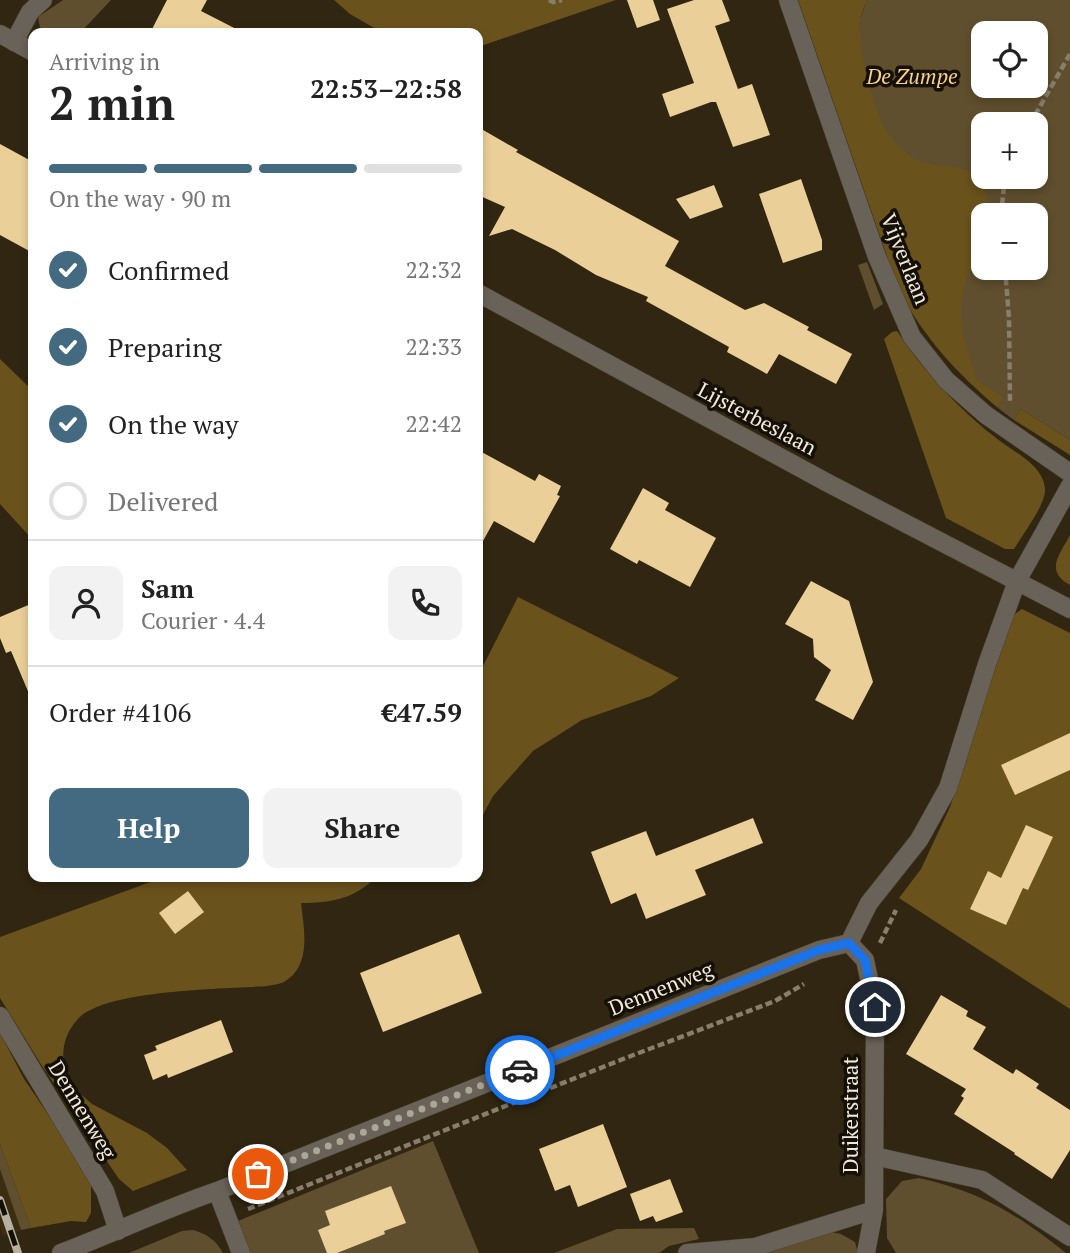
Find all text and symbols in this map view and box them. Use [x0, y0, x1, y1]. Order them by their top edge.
map controls [971, 21, 1048, 280]
button: locate [971, 21, 1048, 98]
text: Arriving in [49, 46, 160, 77]
park label: De Zumpe [865, 62, 958, 90]
text: 22:53–22:58 [310, 71, 462, 105]
text: 2 min [49, 72, 175, 133]
button: + [971, 112, 1048, 189]
text: On the way · 90 m [49, 183, 231, 214]
button: − [971, 203, 1048, 280]
street label: Vijverlaan [875, 209, 937, 309]
icon: check [49, 251, 87, 289]
text: Confirmed [108, 253, 229, 287]
text: 22:32 [405, 254, 462, 285]
icon: check [49, 328, 87, 366]
text: Preparing [108, 330, 221, 364]
text: 22:33 [405, 331, 462, 362]
street label: Lijsterbeslaan [693, 375, 822, 461]
icon: check [49, 405, 87, 443]
text: On the way [108, 407, 239, 441]
text: 22:42 [405, 408, 462, 439]
text: Delivered [108, 484, 218, 518]
button: person [49, 566, 123, 640]
button: phone [388, 566, 462, 640]
text: Sam [141, 571, 194, 605]
text: Courier · 4.4 [141, 605, 265, 636]
text: Order #4106 [49, 695, 191, 729]
text: €47.59 [382, 695, 462, 729]
button: Help [49, 788, 249, 868]
button: Share [263, 788, 462, 868]
street label: Dennenweg [604, 954, 718, 1022]
pin [845, 977, 905, 1037]
icon: home [856, 988, 894, 1026]
courier [485, 1035, 555, 1105]
icon: car [501, 1051, 539, 1089]
street label: Dennenweg [43, 1055, 124, 1165]
street label: Duikerstraat [836, 1057, 864, 1173]
pin [228, 1144, 288, 1204]
icon: bag [239, 1155, 277, 1193]

